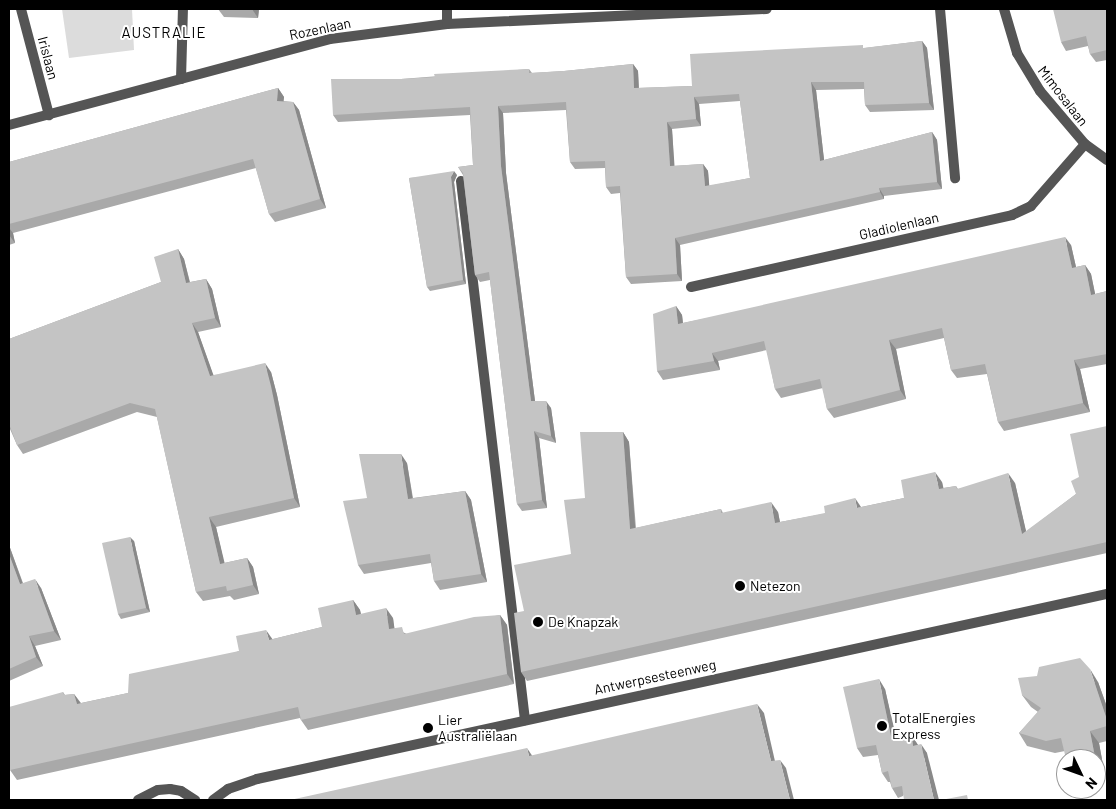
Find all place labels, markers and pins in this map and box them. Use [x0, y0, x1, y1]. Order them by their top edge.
place label: Netezon [750, 578, 801, 594]
marker: Netezon [734, 580, 746, 592]
place label: De Knapzak [548, 614, 618, 630]
marker: De Knapzak [532, 616, 544, 628]
place label: TotalEnergies Express [892, 710, 975, 742]
place label: Lier Australiëlaan [438, 712, 517, 744]
marker: TotalEnergies Express [876, 720, 888, 732]
marker: Lier Australiëlaan [422, 722, 434, 734]

